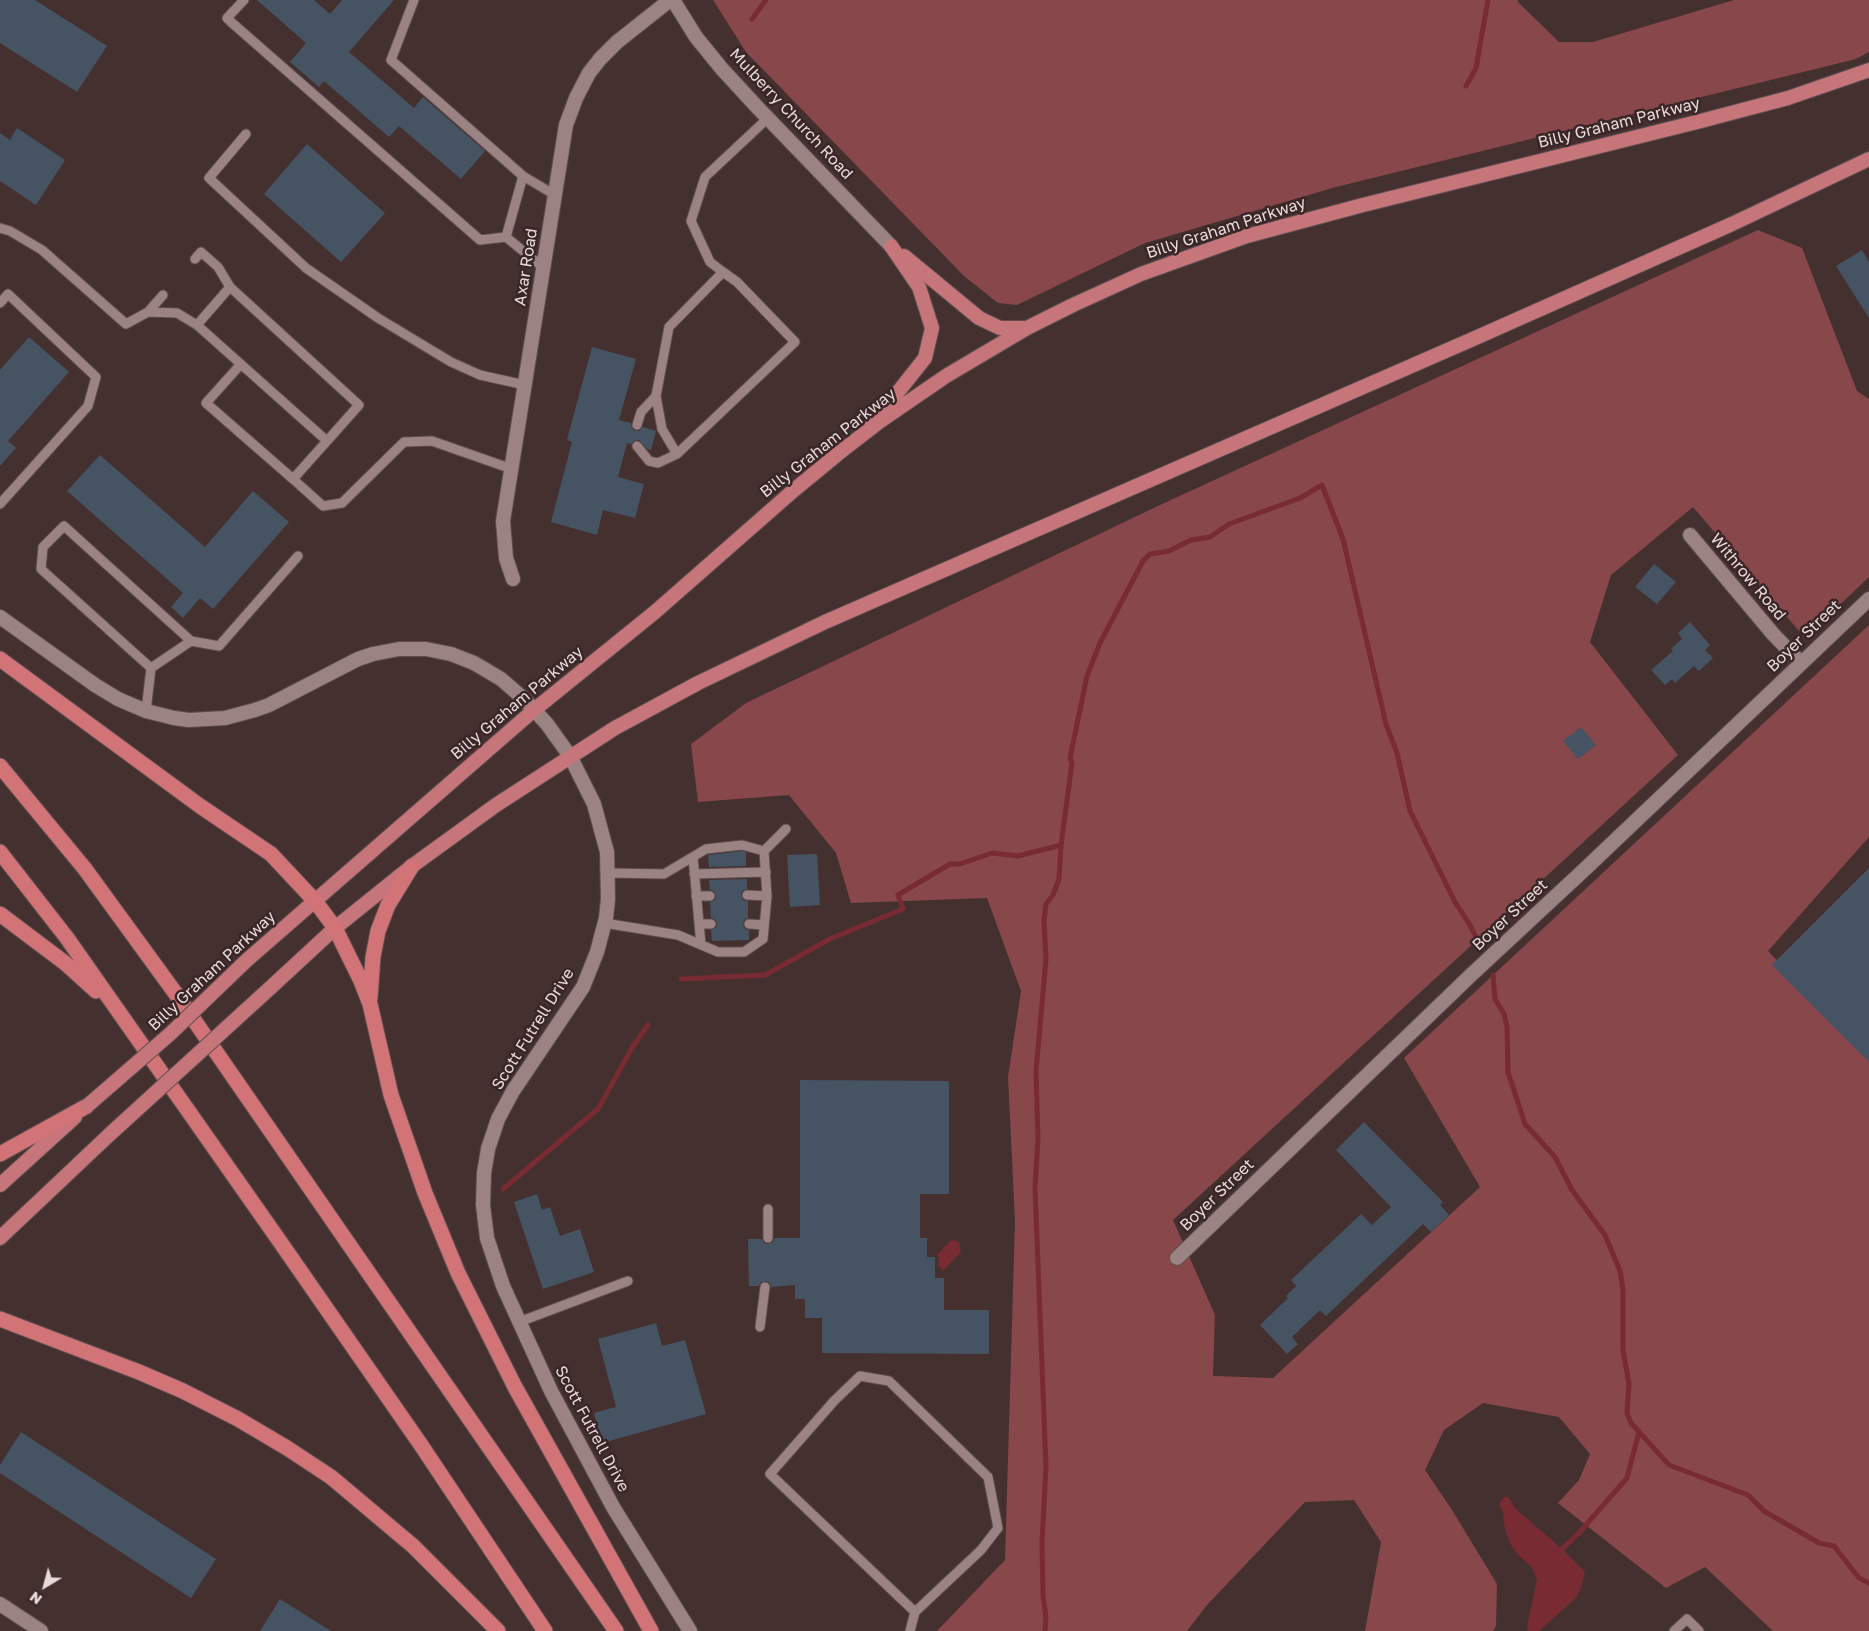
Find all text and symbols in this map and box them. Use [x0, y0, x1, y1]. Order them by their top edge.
street label: Mulberry Church Road [725, 45, 857, 183]
street label: Billy Graham Parkway [1536, 94, 1702, 152]
street label: Billy Graham Parkway [1144, 193, 1308, 263]
street label: Axar Road [510, 227, 542, 307]
street label: Billy Graham Parkway [757, 384, 899, 502]
street label: Withrow Road [1706, 530, 1790, 624]
street label: Boyer Street [1763, 596, 1845, 676]
street label: Billy Graham Parkway [447, 642, 587, 764]
street label: Boyer Street [1469, 875, 1551, 955]
street label: Billy Graham Parkway [145, 907, 279, 1035]
street label: Scott Futrell Drive [488, 965, 578, 1093]
street label: Boyer Street [1176, 1155, 1258, 1235]
street label: Scott Futrell Drive [551, 1363, 633, 1495]
north arrow [20, 1561, 70, 1611]
text: N [26, 1588, 45, 1608]

